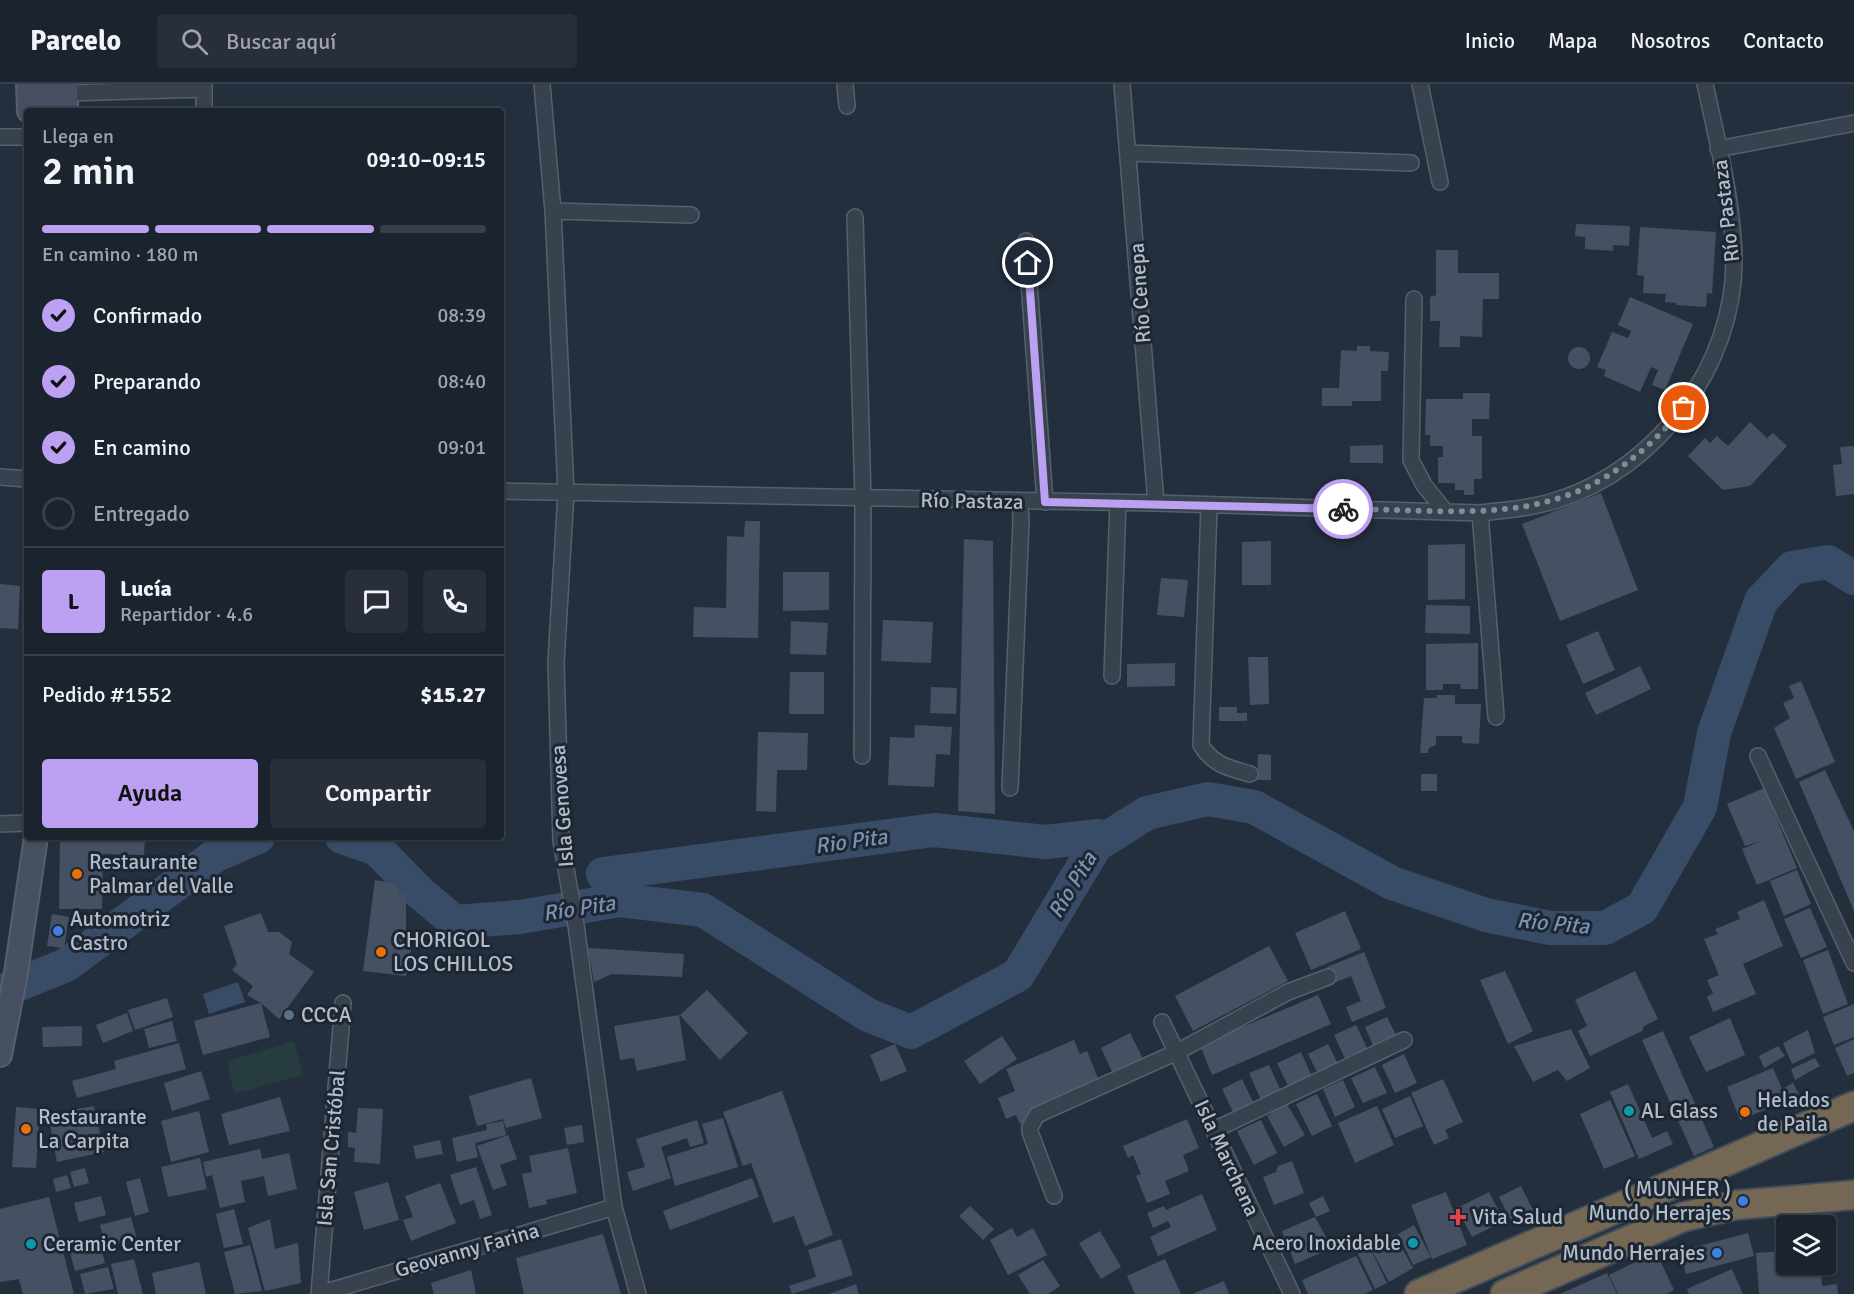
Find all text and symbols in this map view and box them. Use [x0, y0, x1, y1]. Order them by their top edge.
search box [157, 14, 577, 68]
text: Parcelo [30, 24, 121, 58]
icon: search [178, 25, 211, 58]
text: Buscar aquí [226, 28, 336, 55]
text: Inicio [1465, 28, 1515, 54]
text: Mapa [1548, 28, 1597, 54]
text: Nosotros [1630, 28, 1710, 54]
text: Contacto [1743, 28, 1824, 54]
text: Llega en [42, 124, 114, 149]
text: 09:10–09:15 [367, 146, 486, 173]
text: 2 min [42, 147, 135, 195]
street label: Río Pastaza [1707, 158, 1745, 264]
pin [1002, 237, 1053, 288]
text: En camino · 180 m [42, 242, 199, 267]
street label: Río Cenepa [1124, 242, 1156, 344]
icon: home [1011, 246, 1044, 279]
icon: check [42, 299, 75, 332]
text: Confirmado [93, 302, 202, 329]
text: 08:39 [437, 303, 486, 328]
icon: check [42, 365, 75, 398]
text: Preparando [93, 368, 201, 395]
text: 08:40 [437, 369, 486, 394]
pin [1658, 382, 1709, 433]
icon: bag [1667, 391, 1700, 424]
icon: check [42, 431, 75, 464]
text: En camino [93, 434, 191, 461]
text: 09:01 [437, 435, 486, 460]
courier [1313, 479, 1373, 539]
street label: Río Pastaza [920, 487, 1024, 515]
icon: bike [1327, 493, 1360, 526]
text: Entregado [93, 500, 190, 527]
button: chat [345, 570, 408, 633]
button: phone [423, 570, 486, 633]
text: Lucía [120, 575, 172, 602]
text: L [68, 588, 79, 615]
text: Repartidor · 4.6 [120, 602, 253, 627]
text: Pedido #1552 [42, 681, 172, 708]
text: $15.27 [420, 681, 486, 708]
street label: Isla Genovesa [545, 744, 579, 868]
button: Ayuda [42, 759, 258, 828]
button: Compartir [270, 759, 486, 828]
water label: Rio Pita [813, 822, 890, 859]
water label: Río Pita [1042, 846, 1103, 923]
place label: Restaurante Palmar del Valle [89, 849, 234, 899]
marker: Restaurante Palmar del Valle [70, 867, 84, 881]
water label: Río Pita [541, 889, 618, 927]
place label: Automotriz Castro [70, 906, 170, 956]
water label: Río Pita [1516, 906, 1591, 940]
marker: Automotriz Castro [51, 924, 65, 938]
place label: CHORIGOL LOS CHILLOS [393, 927, 513, 977]
marker: CHORIGOL LOS CHILLOS [374, 945, 388, 959]
place label: CCCA [301, 1002, 352, 1028]
marker: CCCA [282, 1008, 296, 1022]
street label: Isla San Cristóbal [311, 1069, 351, 1227]
place label: Helados de Paila [1757, 1087, 1830, 1137]
street label: Isla Marchena [1189, 1096, 1265, 1220]
place label: AL Glass [1641, 1098, 1718, 1124]
place label: Restaurante La Carpita [38, 1104, 147, 1154]
marker: AL Glass [1622, 1104, 1636, 1118]
marker: Helados de Paila [1738, 1105, 1752, 1119]
marker: Restaurante La Carpita [19, 1122, 33, 1136]
place label: ( MUNHER ) Mundo Herrajes [1588, 1176, 1731, 1226]
marker: ( MUNHER ) Mundo Herrajes [1736, 1194, 1750, 1208]
place label: Vita Salud [1472, 1204, 1563, 1230]
marker: Vita Salud [1449, 1208, 1467, 1226]
map controls [1776, 1215, 1836, 1275]
button: layers [1776, 1215, 1836, 1275]
street label: Geovanny Farina [392, 1217, 542, 1283]
place label: Acero Inoxidable [1252, 1230, 1401, 1256]
place label: Ceramic Center [43, 1231, 181, 1257]
marker: Acero Inoxidable [1406, 1236, 1420, 1250]
marker: Ceramic Center [24, 1237, 38, 1251]
place label: Mundo Herrajes [1562, 1240, 1705, 1266]
marker: Mundo Herrajes [1710, 1246, 1724, 1260]

